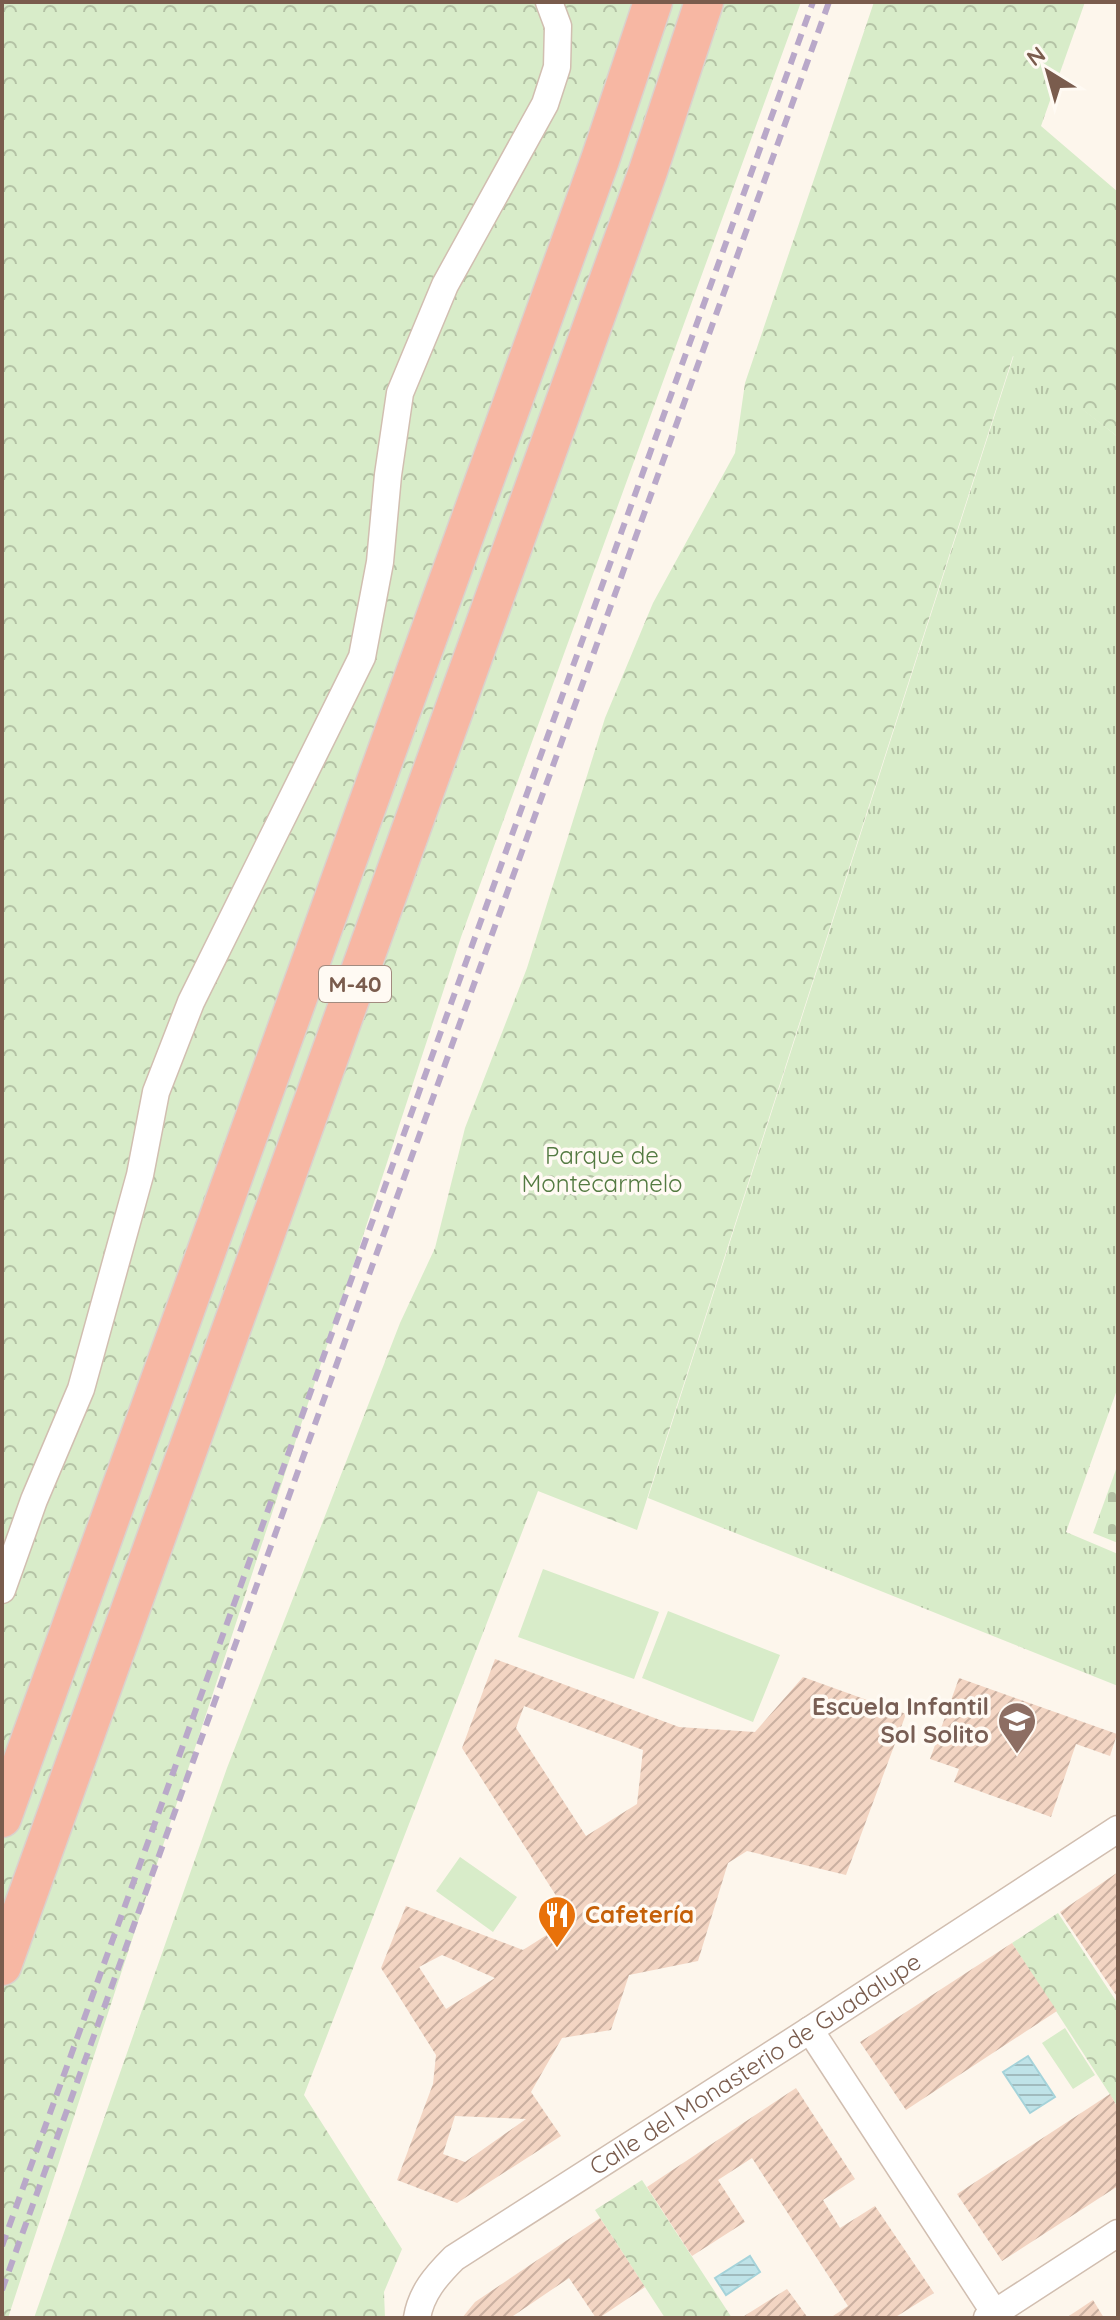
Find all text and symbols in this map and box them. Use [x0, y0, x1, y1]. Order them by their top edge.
north arrow [1008, 32, 1088, 112]
text: N [1021, 40, 1051, 72]
road number: M-40 [319, 966, 391, 1002]
park label: Parque de Montecarmelo [521, 1140, 683, 1198]
place label: Escuela Infantil Sol Solito [812, 1691, 989, 1749]
school or university icon: Escuela Infantil Sol Solito [996, 1700, 1038, 1755]
restaurant icon: Cafetería [536, 1894, 578, 1949]
place label: Cafetería [585, 1899, 694, 1929]
street label: Calle del Monasterio de Guadalupe [584, 1946, 926, 2181]

